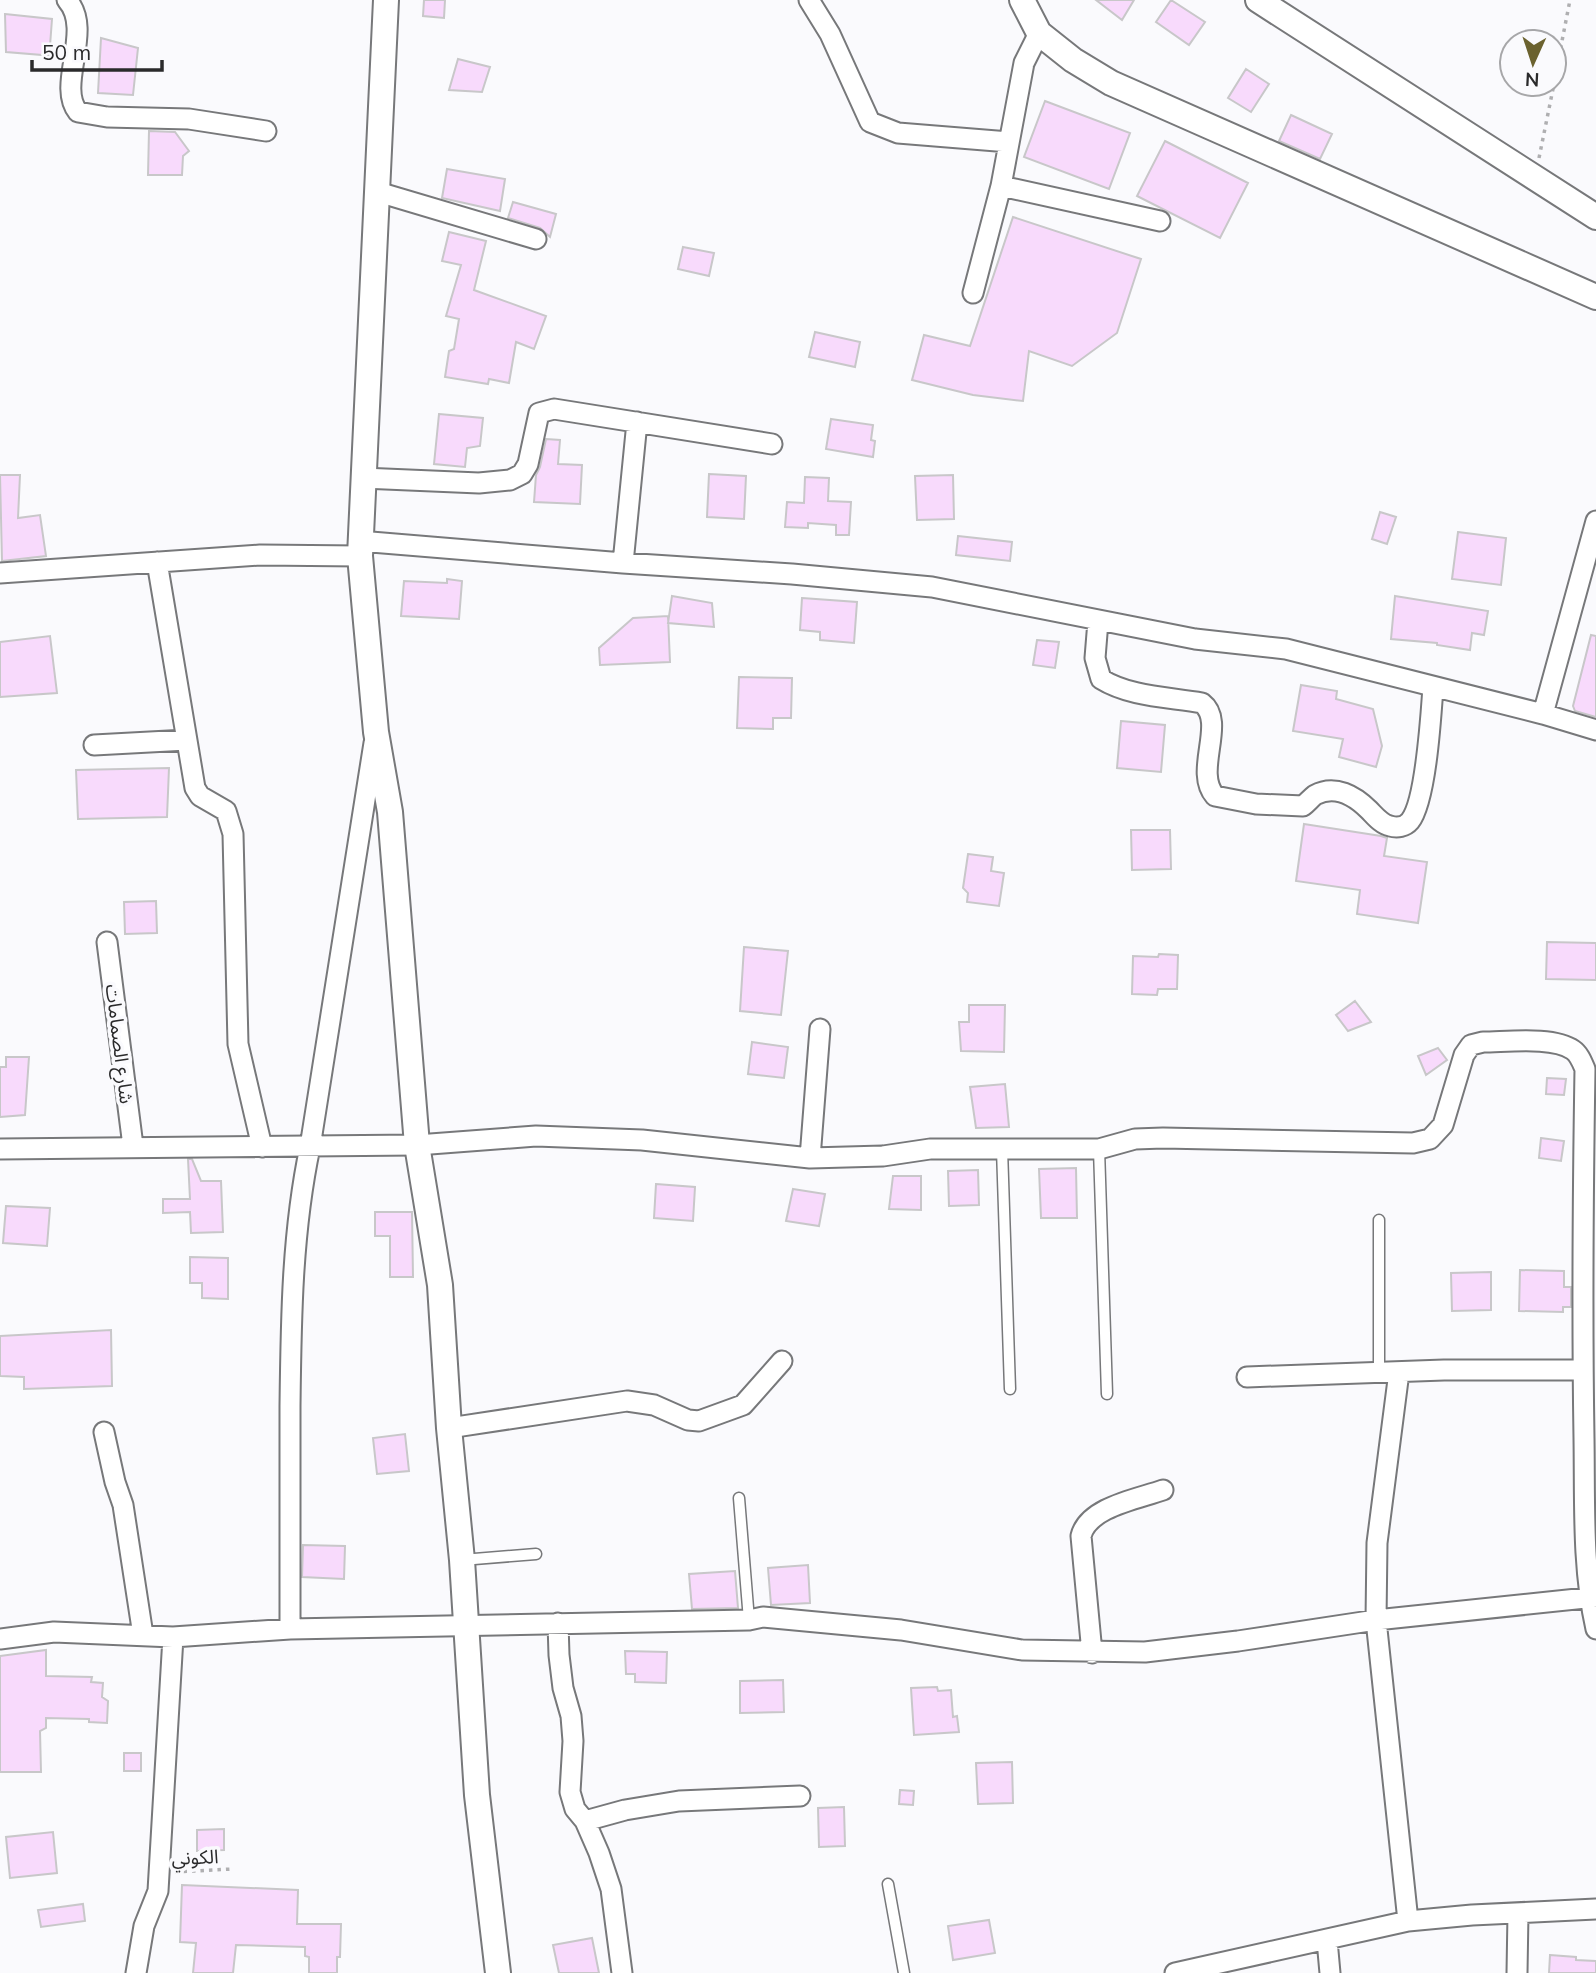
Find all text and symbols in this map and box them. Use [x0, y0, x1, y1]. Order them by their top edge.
scale bar [32, 28, 161, 72]
north arrow [1498, 28, 1568, 98]
text: 50 m [42, 39, 91, 65]
text: N [1524, 68, 1540, 92]
street label: شارع الصمامات [99, 983, 139, 1105]
street label: الكوني [171, 1844, 219, 1873]

